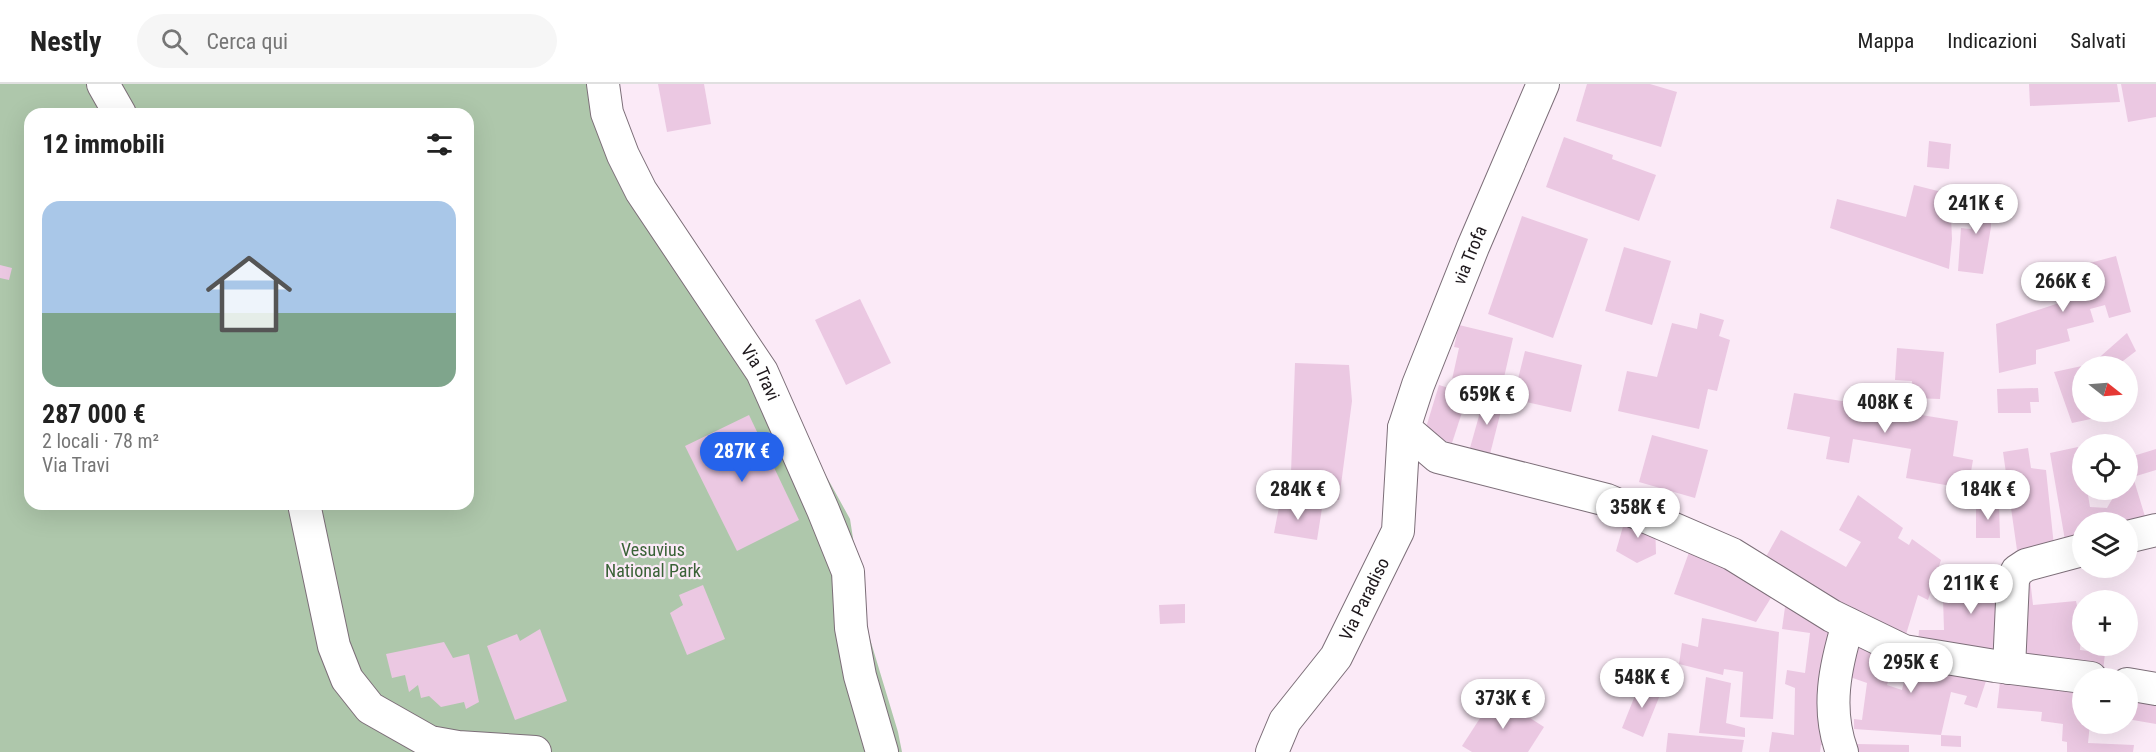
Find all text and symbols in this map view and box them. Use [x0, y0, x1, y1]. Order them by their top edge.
search box [137, 14, 557, 68]
text: Nestly [30, 25, 101, 58]
icon: search [158, 25, 191, 58]
text: Cerca qui [206, 29, 288, 54]
text: Mappa [1858, 29, 1914, 53]
text: Indicazioni [1947, 29, 2037, 53]
text: Salvati [2070, 29, 2126, 53]
icon: filters [423, 128, 456, 161]
text: 12 immobili [42, 129, 165, 159]
pin: 241K € [1927, 184, 2025, 235]
text: 241K € [1948, 191, 2004, 215]
street label: via Trofa [1448, 222, 1491, 288]
icon: home [195, 240, 303, 348]
pin: 266K € [2014, 262, 2112, 313]
text: 266K € [2035, 269, 2091, 293]
street label: Via Travi [737, 340, 784, 404]
north arrow [2072, 356, 2138, 422]
map controls [2072, 356, 2138, 734]
pin: 659K € [1438, 375, 1536, 426]
text: 659K € [1459, 382, 1515, 406]
pin: 408K € [1836, 383, 1934, 434]
text: 408K € [1857, 390, 1913, 414]
text: 287 000 € [42, 399, 146, 429]
text: 2 locali · 78 m² [42, 429, 159, 453]
pin: 287K € [693, 432, 791, 483]
button: locate [2072, 434, 2138, 500]
text: 287K € [714, 439, 770, 463]
text: Via Travi [42, 453, 110, 477]
pin: 284K € [1249, 470, 1347, 521]
pin: 184K € [1939, 470, 2037, 521]
text: 284K € [1270, 477, 1326, 501]
text: 184K € [1960, 477, 2016, 501]
pin: 358K € [1589, 488, 1687, 539]
text: 358K € [1610, 495, 1666, 519]
button: layers [2072, 512, 2138, 578]
park label: Vesuvius National Park [605, 539, 701, 581]
street label: Via Paradiso [1335, 554, 1393, 644]
pin: 211K € [1922, 564, 2020, 615]
text: 211K € [1943, 571, 1999, 595]
button: + [2072, 590, 2138, 656]
pin: 295K € [1862, 643, 1960, 694]
text: 295K € [1883, 650, 1939, 674]
pin: 548K € [1593, 658, 1691, 709]
text: 548K € [1614, 665, 1670, 689]
button: − [2072, 668, 2138, 734]
pin: 373K € [1454, 679, 1552, 730]
text: 373K € [1475, 686, 1531, 710]

